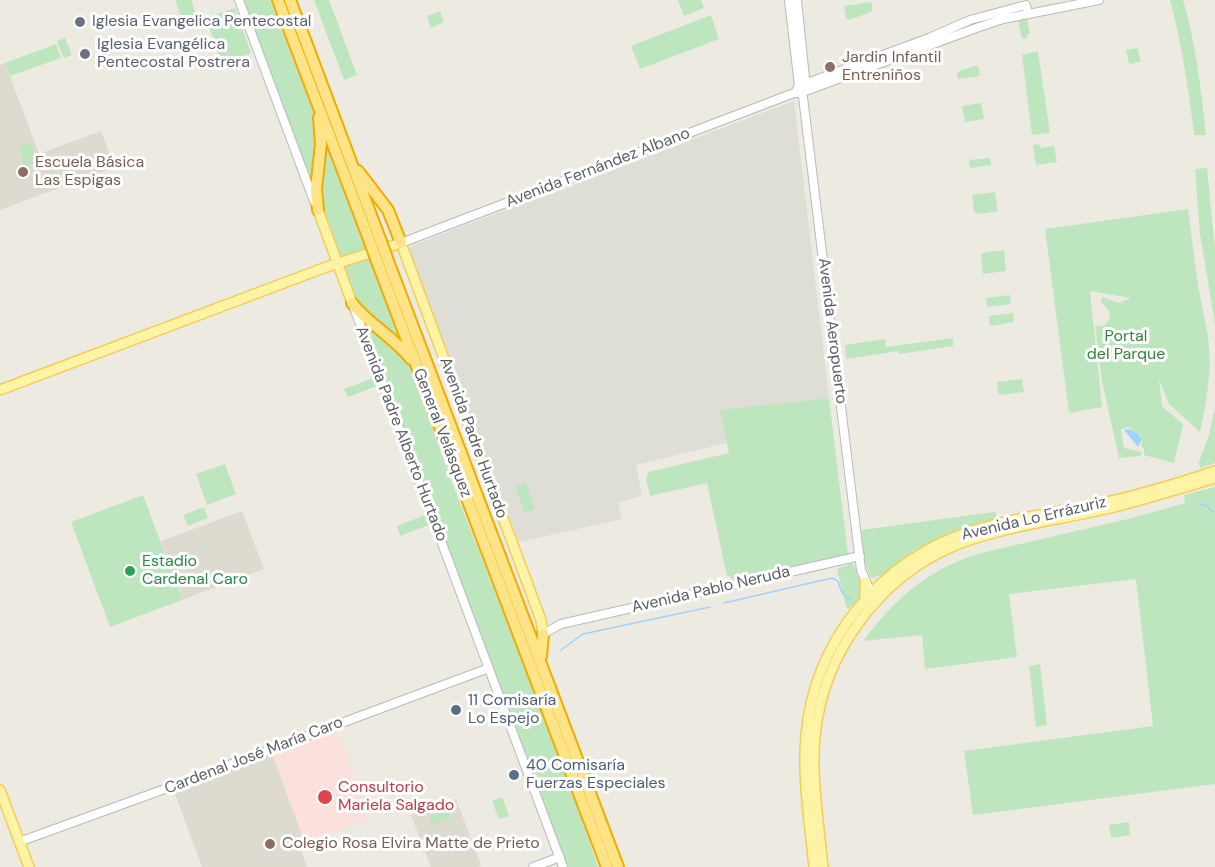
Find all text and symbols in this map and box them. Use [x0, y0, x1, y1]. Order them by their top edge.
place label: Iglesia Evangelica Pentecostal [92, 12, 311, 32]
marker: Iglesia Evangelica Pentecostal [73, 15, 87, 29]
place label: Iglesia Evangélica Pentecostal Postrera [97, 35, 250, 73]
marker: Iglesia Evangélica Pentecostal Postrera [78, 47, 92, 61]
place label: Jardin Infantil Entreniños [842, 48, 941, 86]
marker: Jardin Infantil Entreniños [823, 60, 837, 74]
street label: Avenida Fernández Albano [503, 124, 693, 212]
place label: Escuela Básica Las Espigas [35, 153, 144, 191]
marker: Escuela Básica Las Espigas [16, 165, 30, 179]
street label: Avenida Aeropuerto [814, 257, 850, 405]
street label: Avenida Padre Alberto Hurtado [351, 324, 451, 544]
park label: Portal del Parque [1087, 327, 1165, 365]
street label: Avenida Padre Hurtado [435, 355, 511, 521]
street label: General Velásquez [409, 366, 475, 500]
street label: Avenida Lo Errázuriz [960, 493, 1108, 545]
place label: Estadio Cardenal Caro [142, 552, 248, 590]
street label: Avenida Pablo Neruda [630, 562, 792, 618]
marker: Estadio Cardenal Caro [123, 564, 137, 578]
place label: 11 Comisaría Lo Espejo [468, 691, 556, 729]
marker: 11 Comisaría Lo Espejo [449, 703, 463, 717]
street label: Cardenal José María Caro [162, 713, 346, 799]
place label: 40 Comisaría Fuerzas Especiales [526, 756, 666, 794]
marker: 40 Comisaría Fuerzas Especiales [507, 768, 521, 782]
place label: Consultorio Mariela Salgado [338, 778, 454, 816]
marker: Consultorio Mariela Salgado [316, 788, 334, 806]
place label: Colegio Rosa Elvira Matte de Prieto [282, 834, 540, 854]
marker: Colegio Rosa Elvira Matte de Prieto [263, 837, 277, 851]

